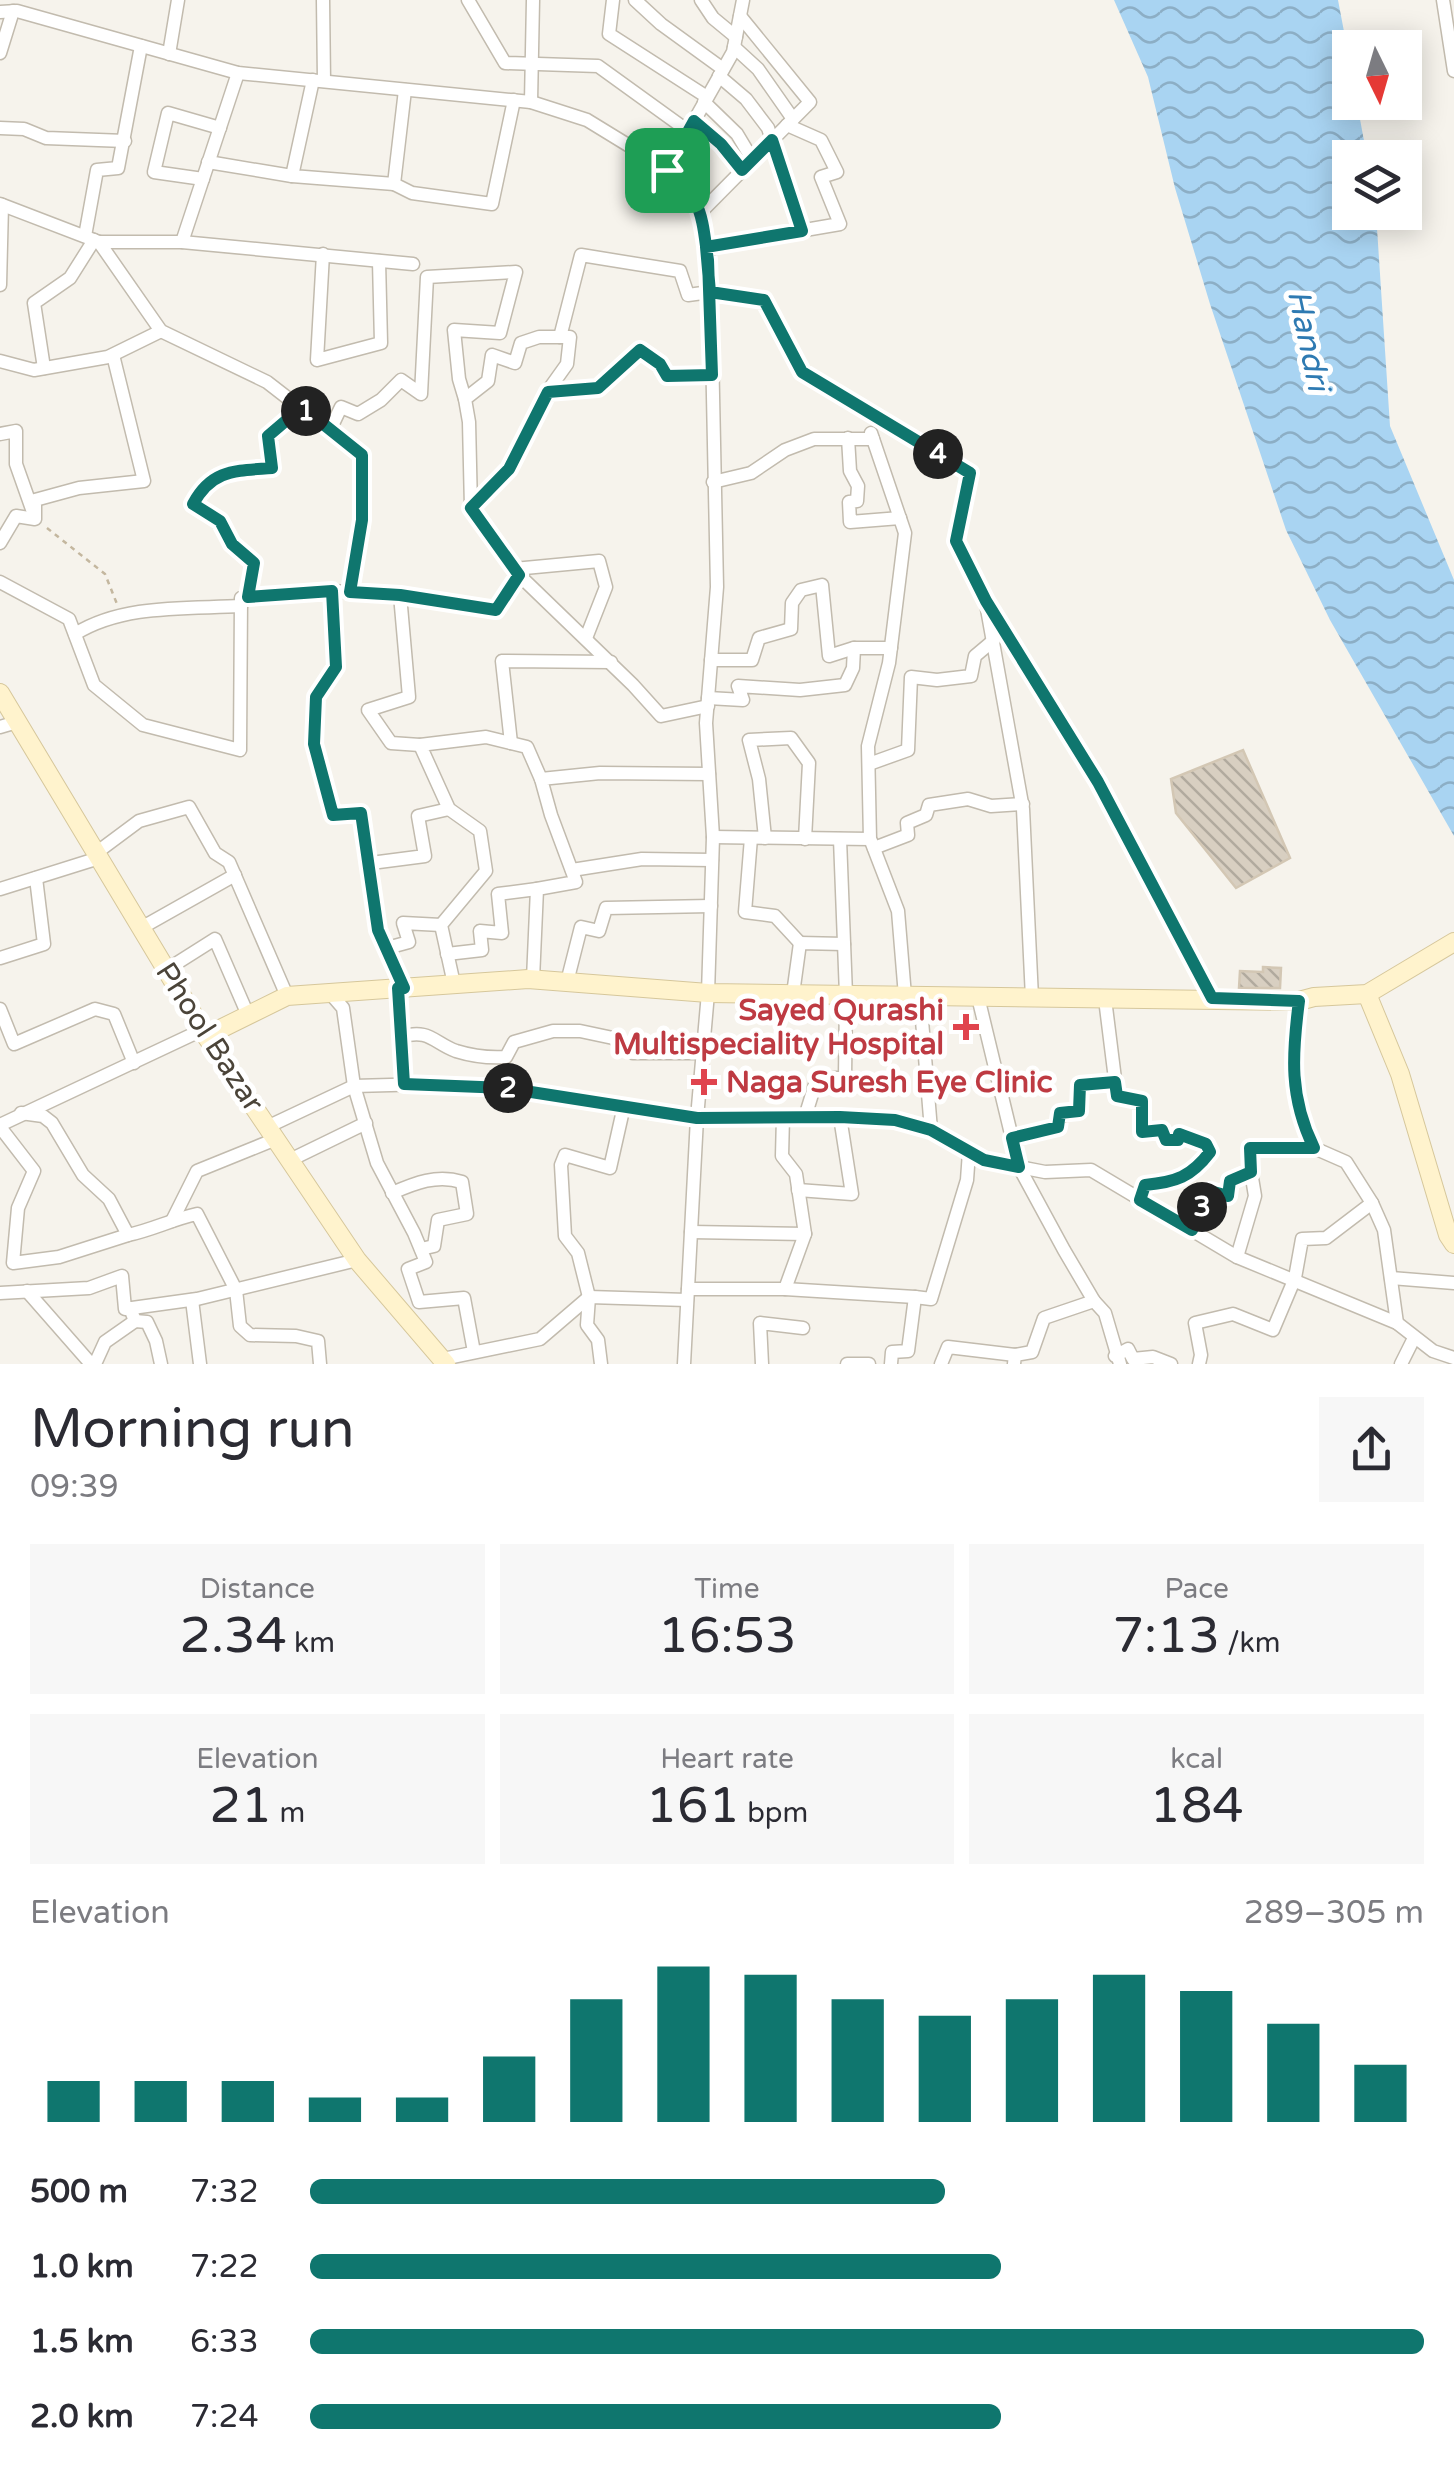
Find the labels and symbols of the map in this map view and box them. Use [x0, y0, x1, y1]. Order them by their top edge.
north arrow [1332, 30, 1422, 120]
pin [625, 128, 710, 213]
water label: Handri [1279, 286, 1338, 398]
pin: 1 [281, 386, 331, 436]
pin: 4 [913, 429, 963, 479]
street label: Phool Bazar [148, 956, 272, 1119]
place label: Sayed Qurashi Multispeciality Hospital [613, 992, 944, 1063]
marker: Sayed Qurashi Multispeciality Hospital [953, 1014, 979, 1040]
pin: 2 [483, 1063, 533, 1113]
place label: Naga Suresh Eye Clinic [726, 1064, 1052, 1101]
marker: Naga Suresh Eye Clinic [691, 1069, 717, 1095]
pin: 3 [1177, 1182, 1227, 1232]

